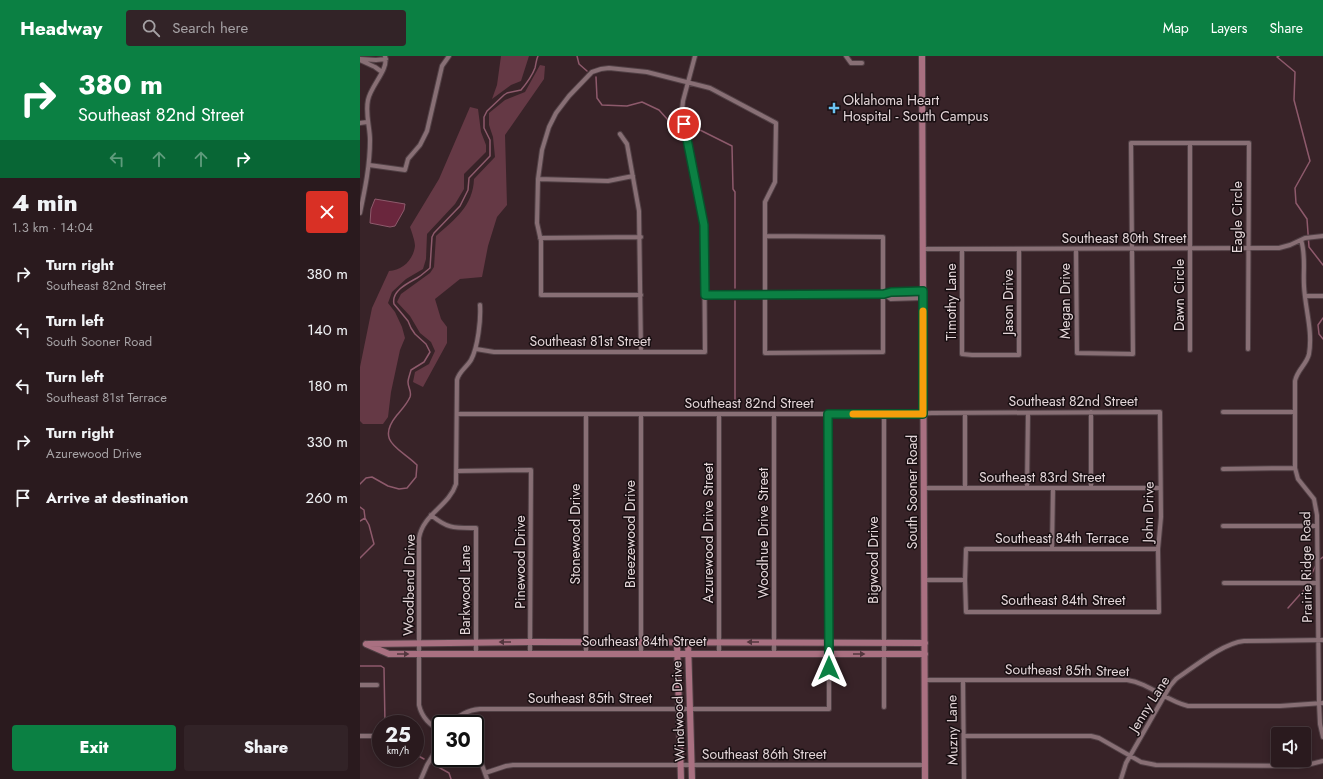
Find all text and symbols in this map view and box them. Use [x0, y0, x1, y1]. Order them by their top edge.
search box [126, 10, 406, 46]
text: Headway [20, 15, 102, 42]
icon: search [140, 17, 162, 39]
text: Search here [172, 17, 248, 39]
text: Map [1163, 18, 1189, 38]
text: Layers [1211, 18, 1247, 38]
text: Share [1269, 18, 1303, 38]
text: 380 m [78, 64, 163, 105]
icon: right [12, 72, 64, 124]
place label: Oklahoma Heart Hospital - South Campus [843, 90, 989, 126]
text: Southeast 82nd Street [78, 102, 244, 128]
marker: Oklahoma Heart Hospital - South Campus [828, 102, 840, 114]
pin [667, 107, 701, 141]
icon: arrive [673, 113, 695, 135]
icon: left [106, 148, 128, 170]
icon: ahead [148, 148, 170, 170]
icon: ahead [190, 148, 212, 170]
icon: right [232, 148, 254, 170]
street label: Eagle Circle [1227, 181, 1247, 253]
text: 4 min [12, 185, 78, 220]
button: close [306, 191, 348, 233]
text: 1.3 km · 14:04 [12, 218, 93, 237]
street label: Southeast 80th Street [1062, 228, 1187, 248]
text: Turn right [46, 254, 114, 276]
street label: Dawn Circle [1169, 259, 1189, 331]
icon: right [12, 263, 34, 285]
text: 380 m [306, 263, 348, 285]
street label: Timothy Lane [941, 263, 961, 341]
street label: Megan Drive [1055, 263, 1075, 339]
street label: Jason Drive [998, 269, 1018, 337]
text: Southeast 82nd Street [46, 276, 166, 295]
text: Turn left [46, 310, 104, 332]
icon: left [12, 319, 34, 341]
text: 140 m [307, 319, 348, 341]
street label: Southeast 81st Street [529, 331, 651, 351]
text: South Sooner Road [46, 332, 152, 351]
text: Turn left [46, 366, 104, 388]
icon: left [12, 375, 34, 397]
text: 180 m [308, 375, 348, 397]
text: Southeast 81st Terrace [46, 388, 167, 407]
street label: Southeast 82nd Street [1008, 391, 1138, 411]
street label: Southeast 82nd Street [684, 393, 814, 413]
text: Turn right [46, 422, 114, 444]
icon: right [12, 431, 34, 453]
text: 330 m [306, 431, 348, 453]
street label: South Sooner Road [902, 435, 922, 549]
text: Azurewood Drive [46, 444, 142, 463]
street label: Azurewood Drive Street [698, 462, 718, 603]
street label: Woodhue Drive Street [753, 467, 773, 598]
street label: Southeast 83rd Street [979, 467, 1106, 487]
street label: Breezewood Drive [620, 480, 640, 588]
street label: John Drive [1137, 481, 1159, 545]
street label: Stonewood Drive [565, 484, 585, 584]
icon: arrive [12, 487, 34, 509]
text: Arrive at destination [46, 487, 188, 509]
text: 260 m [306, 487, 348, 509]
street label: Prairie Ridge Road [1295, 511, 1317, 623]
street label: Pinewood Drive [510, 515, 530, 609]
street label: Bigwood Drive [863, 516, 883, 604]
street label: Southeast 84th Terrace [995, 528, 1129, 548]
street label: Woodbend Drive [398, 534, 420, 636]
street label: Barkwood Lane [455, 545, 475, 635]
street label: Southeast 84th Street [1001, 590, 1126, 610]
street label: Southeast 84th Street [582, 631, 707, 651]
one-way arrow [498, 639, 511, 645]
one-way arrow [746, 639, 759, 645]
position arrow [808, 647, 850, 689]
one-way arrow [397, 651, 410, 657]
one-way arrow [853, 651, 866, 657]
street label: Southeast 85th Street [1005, 659, 1130, 681]
street label: Windwood Drive [666, 660, 690, 762]
street label: Jenny Lane [1123, 672, 1174, 738]
street label: Southeast 85th Street [528, 688, 653, 708]
street label: Muzny Lane [941, 695, 963, 765]
speed limit sign: 30 [432, 715, 484, 767]
text: 25 [385, 721, 411, 750]
button: Exit [12, 725, 176, 771]
button: Share [184, 725, 348, 771]
map controls [1271, 727, 1311, 767]
button: sound [1271, 727, 1311, 767]
text: km/h [387, 743, 409, 758]
street label: Southeast 86th Street [702, 744, 827, 764]

